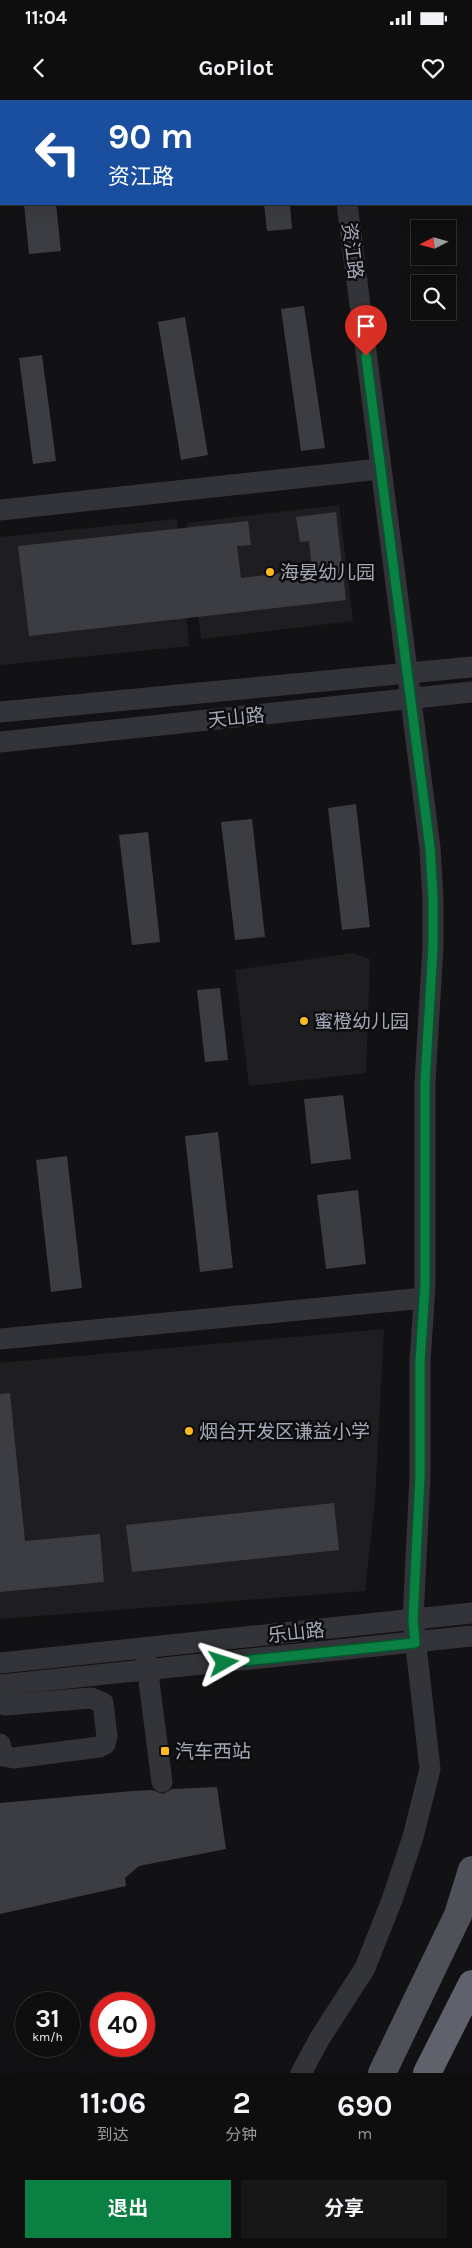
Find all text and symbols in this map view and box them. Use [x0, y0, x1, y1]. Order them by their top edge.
text: 11:04 [25, 7, 67, 29]
icon: back [25, 54, 53, 82]
icon: heart [419, 54, 447, 82]
text: GoPilot [198, 55, 274, 81]
text: 90 m [108, 116, 194, 157]
icon: left [25, 120, 90, 185]
text: 资江路 [108, 164, 174, 190]
north arrow [411, 220, 456, 265]
map controls [411, 220, 456, 320]
street label: 资江路 [338, 221, 366, 281]
button: search [411, 275, 456, 320]
pin [345, 305, 387, 356]
icon: arrive [352, 312, 380, 340]
place label: 海晏幼儿园 [280, 562, 375, 584]
marker: 海晏幼儿园 [264, 566, 276, 578]
street label: 天山路 [207, 704, 266, 732]
place label: 蜜橙幼儿园 [314, 1011, 409, 1033]
marker: 蜜橙幼儿园 [298, 1015, 310, 1027]
place label: 烟台开发区谦益小学 [199, 1421, 370, 1443]
marker: 烟台开发区谦益小学 [183, 1425, 195, 1437]
street label: 乐山路 [267, 1619, 326, 1647]
position arrow [197, 1636, 249, 1688]
place label: 汽车西站 [175, 1741, 251, 1763]
marker: 汽车西站 [159, 1745, 171, 1757]
speed limit sign: 40 [90, 1992, 155, 2057]
text: 31 [35, 2004, 60, 2033]
text: km/h [32, 2030, 63, 2044]
text: 11:06 [79, 2085, 146, 2121]
text: 2 [233, 2085, 251, 2121]
text: 690 [337, 2088, 393, 2124]
text: m [357, 2124, 372, 2143]
text: 到达 [97, 2125, 129, 2144]
text: 分钟 [226, 2125, 258, 2144]
button: 退出 [25, 2180, 231, 2238]
button: 分享 [241, 2180, 447, 2238]

